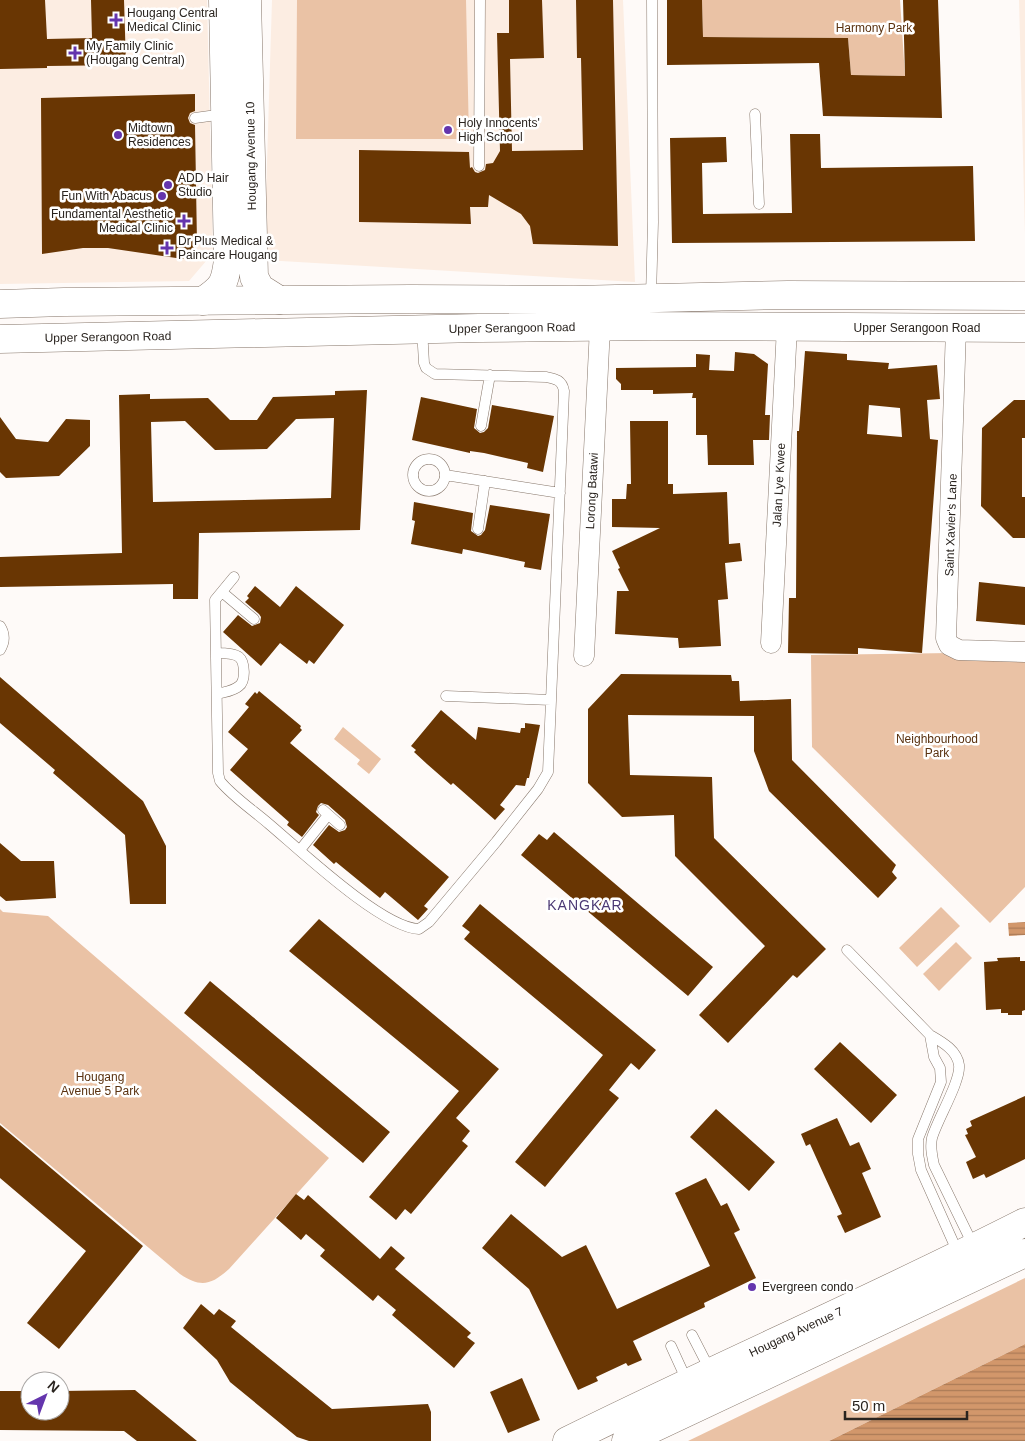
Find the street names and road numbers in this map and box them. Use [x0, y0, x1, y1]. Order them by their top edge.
street label: Hougang Avenue 10 [243, 101, 259, 210]
street label: Upper Serangoon Road [449, 320, 575, 336]
street label: Upper Serangoon Road [854, 321, 980, 335]
street label: Upper Serangoon Road [45, 329, 171, 345]
street label: Jalan Lye Kwee [770, 442, 788, 527]
street label: Lorong Batawi [583, 452, 601, 530]
street label: Saint Xavier's Lane [942, 473, 960, 577]
street label: Hougang Avenue 7 [747, 1304, 845, 1360]

